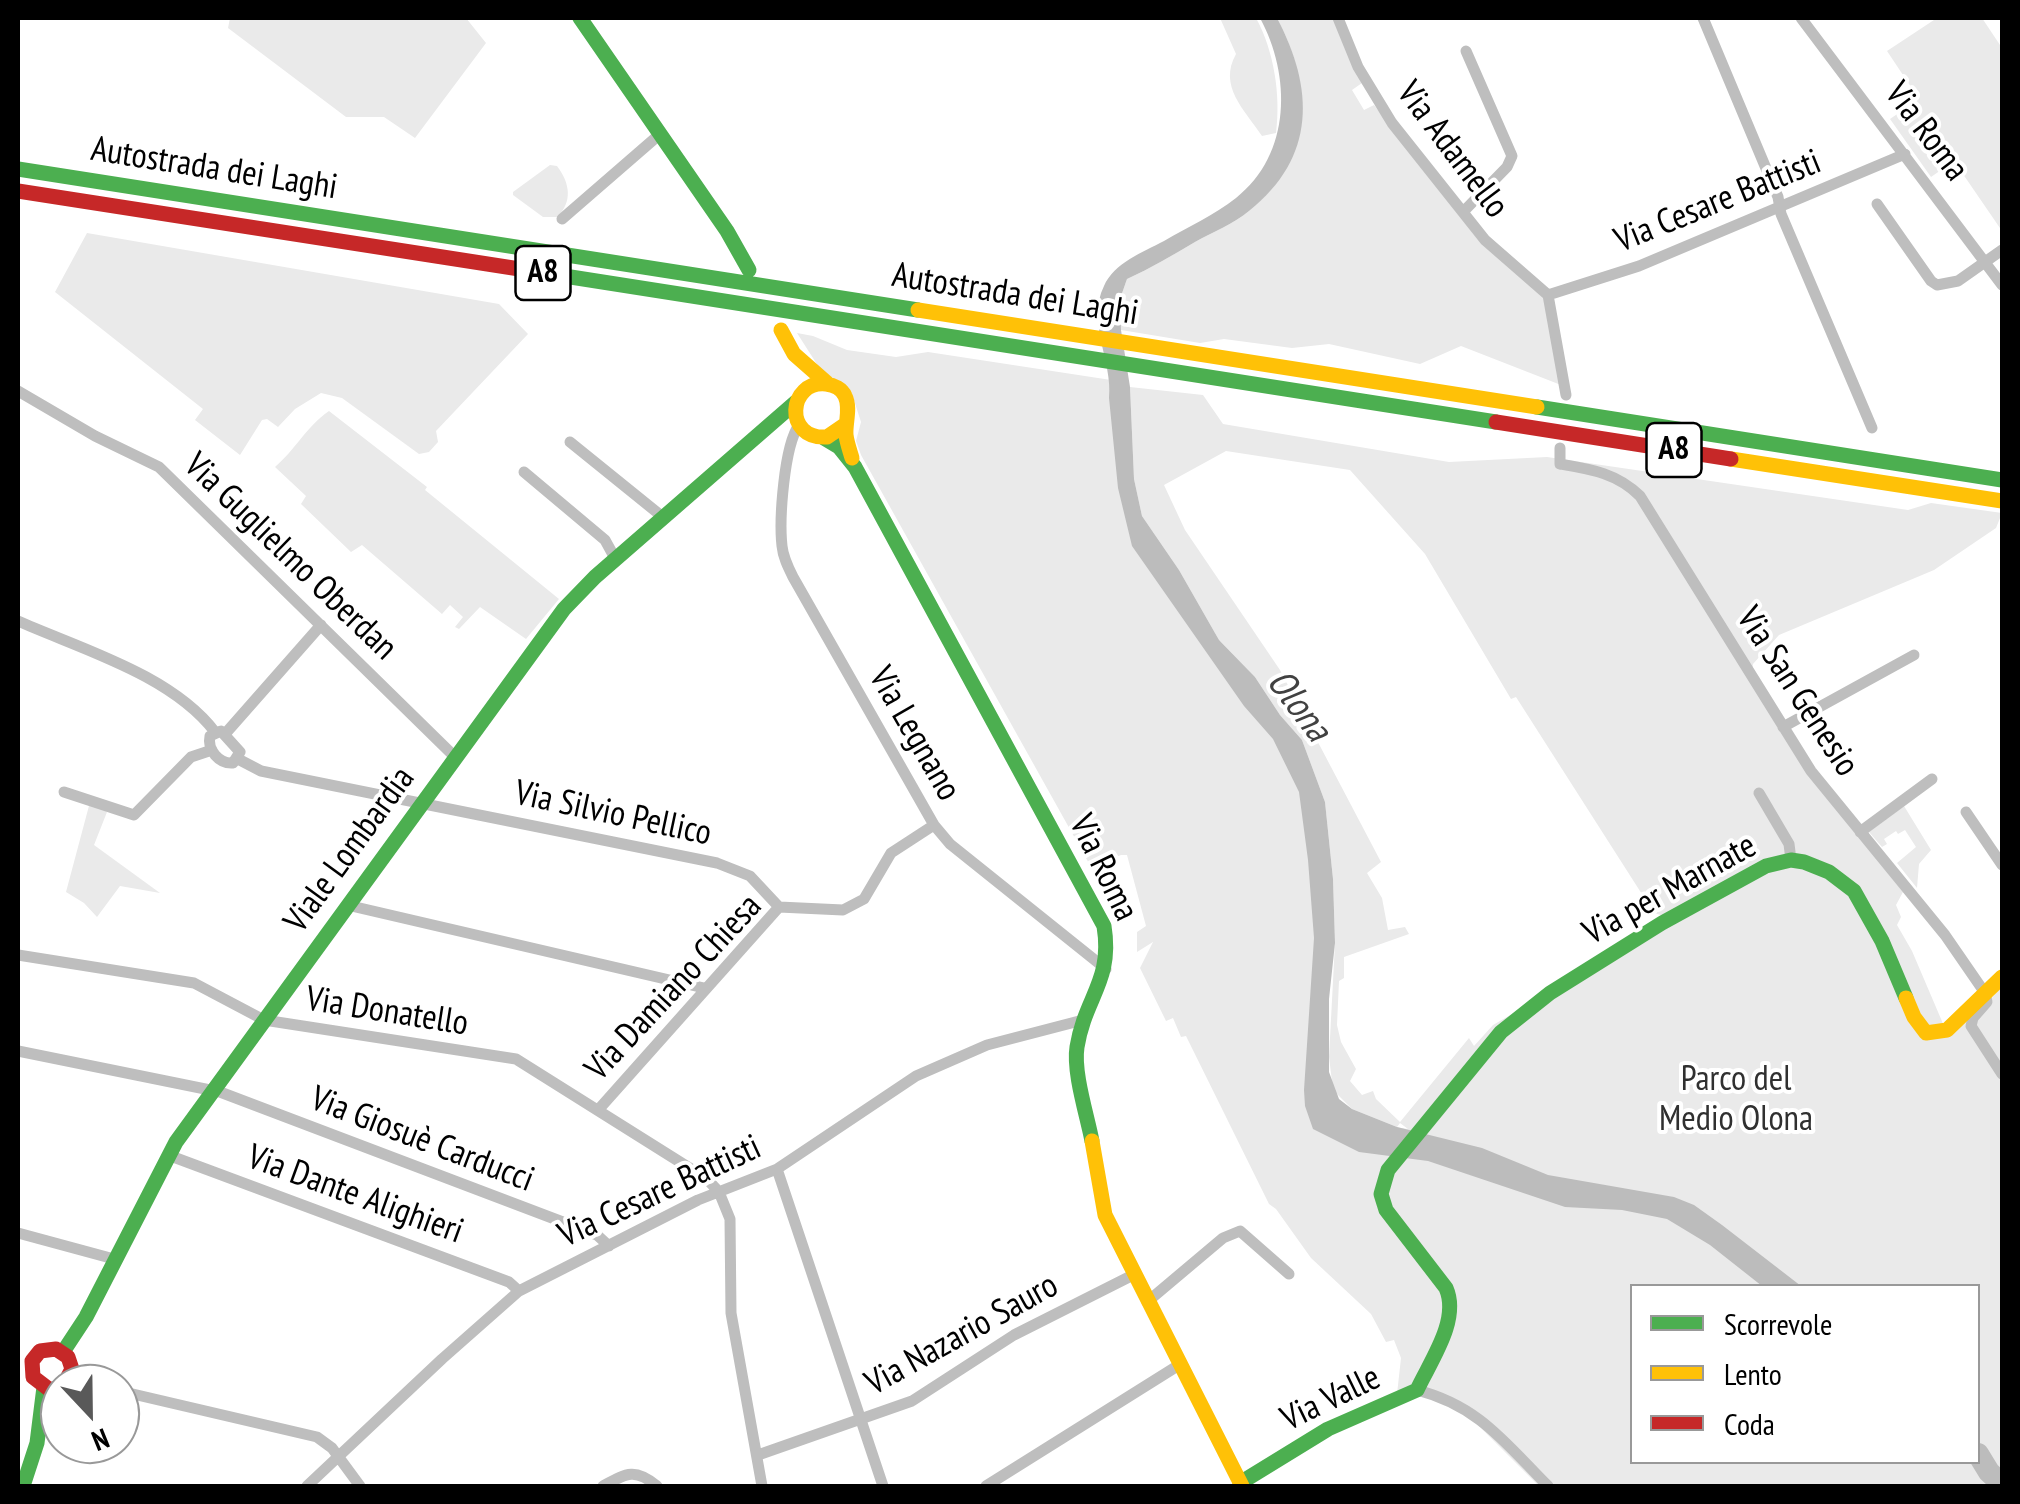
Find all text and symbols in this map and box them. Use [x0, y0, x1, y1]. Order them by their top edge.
street label: Via Adamello [1387, 74, 1517, 226]
street label: Via Roma [1875, 74, 1977, 190]
street label: Autostrada dei Laghi [88, 129, 340, 209]
street label: Via Cesare Battisti [1609, 142, 1827, 262]
road number: A8 [516, 246, 570, 300]
street label: Autostrada dei Laghi [889, 255, 1141, 335]
road number: A8 [1646, 423, 1702, 477]
street label: Via Guglielmo Oberdan [175, 445, 405, 669]
street label: Via San Genesio [1727, 600, 1867, 784]
street label: Via Legnano [859, 660, 969, 808]
water label: Olona [1256, 661, 1340, 751]
street label: Viale Lombardia [276, 759, 424, 941]
street label: Via Silvio Pellico [511, 773, 715, 855]
street label: Via Roma [1059, 808, 1147, 928]
street label: Via per Marnate [1576, 825, 1764, 955]
street label: Via Damiano Chiesa [577, 886, 771, 1090]
street label: Via Donatello [303, 978, 471, 1046]
park label: Parco del Medio Olona [1659, 1059, 1813, 1141]
street label: Via Giosuè Carducci [305, 1078, 539, 1202]
street label: Via Cesare Battisti [552, 1127, 768, 1257]
street label: Via Dante Alighieri [242, 1137, 468, 1253]
street label: Via Nazario Sauro [859, 1265, 1065, 1405]
legend [1630, 1284, 1980, 1464]
text: Scorrevole [1724, 1304, 1832, 1343]
text: Lento [1724, 1354, 1782, 1393]
street label: Via Valle [1275, 1357, 1387, 1441]
north arrow [40, 1364, 140, 1464]
text: Coda [1724, 1404, 1775, 1443]
text: N [87, 1420, 115, 1460]

